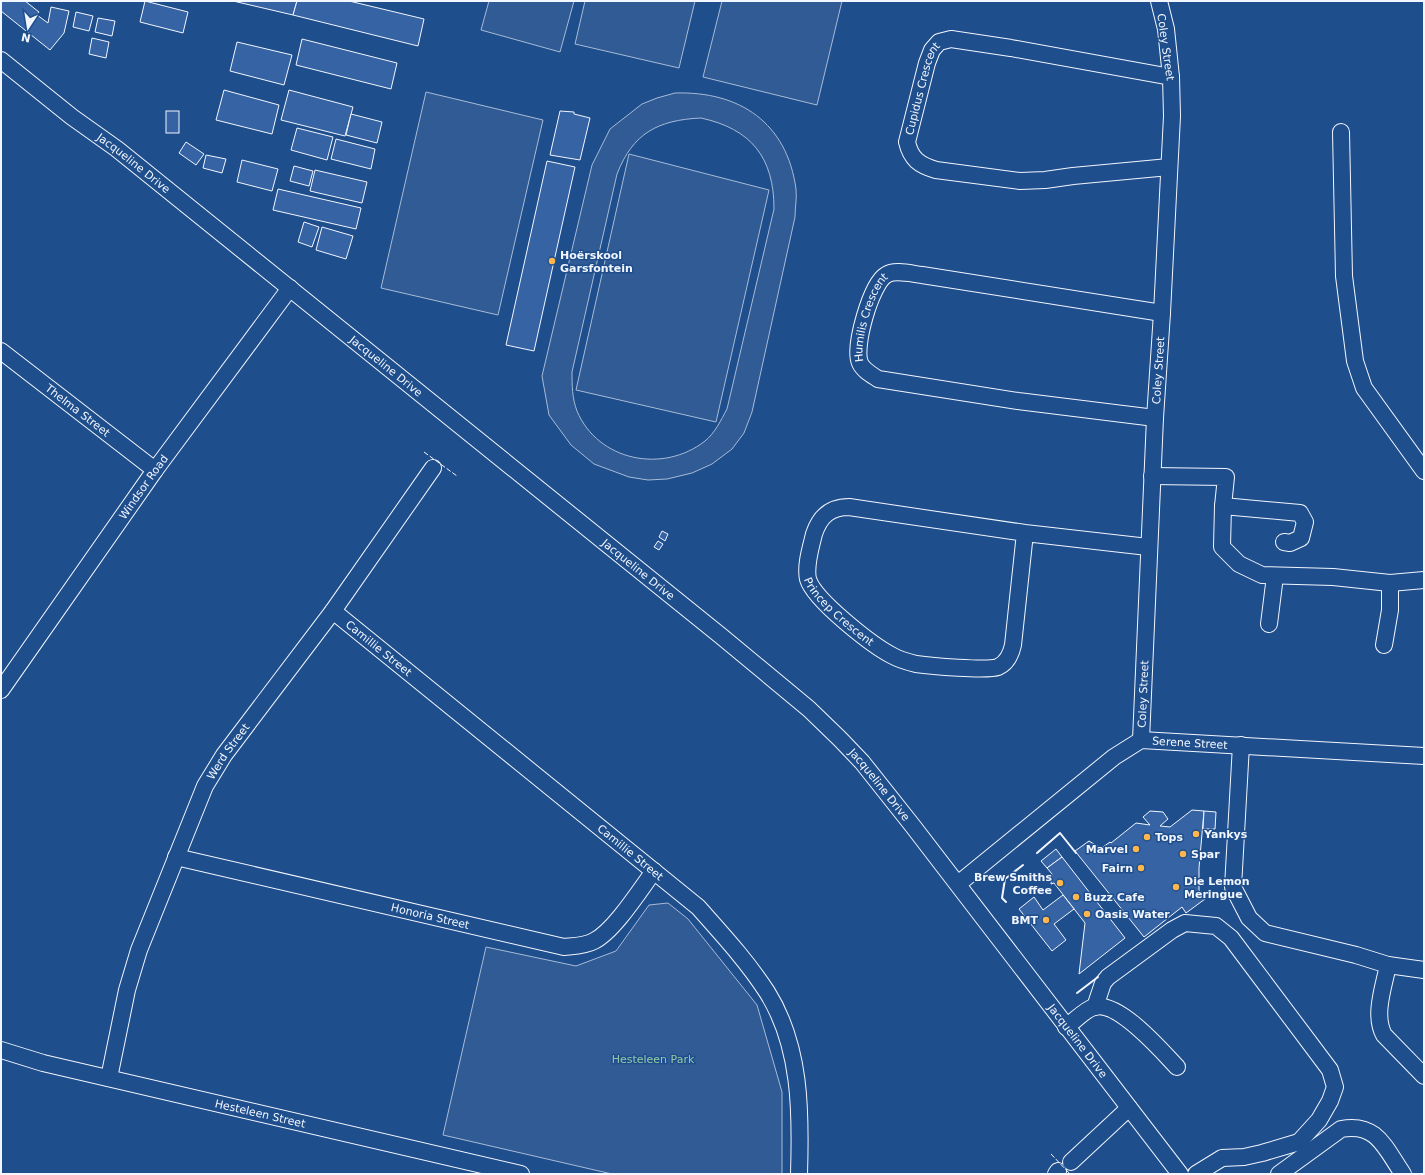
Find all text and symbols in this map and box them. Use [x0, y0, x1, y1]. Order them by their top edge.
north arrow [8, 8, 48, 48]
street label: Coley Street [1154, 13, 1177, 82]
text: N [20, 30, 32, 45]
street label: Cupidus Crescent [903, 39, 943, 137]
street label: Jacqueline Drive [93, 130, 173, 196]
place label: Hoërskool Garsfontein [560, 249, 633, 275]
marker: Hoërskool Garsfontein [547, 256, 557, 266]
street label: Humilis Crescent [852, 270, 891, 363]
street label: Jacqueline Drive [346, 333, 425, 400]
street label: Coley Street [1150, 336, 1167, 405]
street label: Thelma Street [42, 381, 113, 440]
street label: Windsor Road [117, 452, 171, 522]
street label: Jacqueline Drive [598, 536, 677, 603]
street label: Princep Crescent [801, 576, 877, 649]
street label: Camillie Street [343, 618, 415, 680]
street label: Coley Street [1136, 659, 1151, 728]
street label: Werd Street [205, 721, 253, 782]
street label: Serene Street [1152, 735, 1229, 752]
street label: Jacqueline Drive [845, 745, 912, 824]
street label: Camillie Street [595, 822, 666, 884]
place label: Yankys [1203, 828, 1248, 841]
marker: Yankys [1191, 829, 1201, 839]
place label: Tops [1155, 831, 1183, 844]
marker: Tops [1142, 832, 1152, 842]
place label: Marvel [1086, 843, 1128, 856]
marker: Marvel [1131, 844, 1141, 854]
place label: Spar [1191, 848, 1220, 861]
marker: Spar [1178, 849, 1188, 859]
place label: Fairn [1102, 862, 1133, 875]
marker: Fairn [1136, 863, 1146, 873]
place label: Brew Smiths Coffee [974, 871, 1052, 897]
place label: Die Lemon Meringue [1184, 875, 1250, 901]
marker: Brew Smiths Coffee [1055, 878, 1065, 888]
marker: Die Lemon Meringue [1171, 882, 1181, 892]
place label: Buzz Cafe [1084, 891, 1145, 904]
marker: Buzz Cafe [1071, 892, 1081, 902]
street label: Honoria Street [390, 901, 471, 932]
place label: Oasis Water [1095, 908, 1170, 921]
marker: Oasis Water [1082, 909, 1092, 919]
place label: BMT [1011, 914, 1038, 927]
marker: BMT [1041, 915, 1051, 925]
street label: Jacqueline Drive [1044, 1001, 1110, 1081]
park label: Hesteleen Park [612, 1053, 695, 1066]
street label: Hesteleen Street [214, 1097, 307, 1131]

